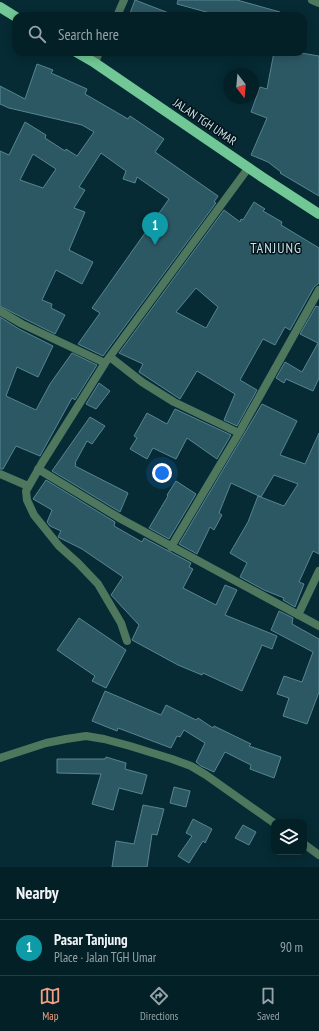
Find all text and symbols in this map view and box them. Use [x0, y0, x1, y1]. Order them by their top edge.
search box [12, 12, 307, 56]
icon: search [26, 23, 48, 45]
text: Search here [58, 25, 119, 44]
north arrow [223, 68, 259, 104]
street label: JALAN TGH UMAR [170, 94, 240, 148]
pin: 1 [142, 212, 168, 245]
district label: TANJUNG [250, 239, 302, 257]
your location [152, 463, 172, 483]
map controls [271, 819, 307, 855]
button: layers [271, 819, 307, 855]
text: Nearby [16, 882, 59, 904]
text: Pasar Tanjung [54, 930, 128, 949]
text: 1 [26, 939, 32, 956]
text: 90 m [280, 939, 303, 956]
text: Place · Jalan TGH Umar [54, 949, 156, 966]
tab: Map [39, 985, 61, 1023]
tab: Directions [140, 985, 178, 1023]
tab: Saved [257, 985, 280, 1023]

